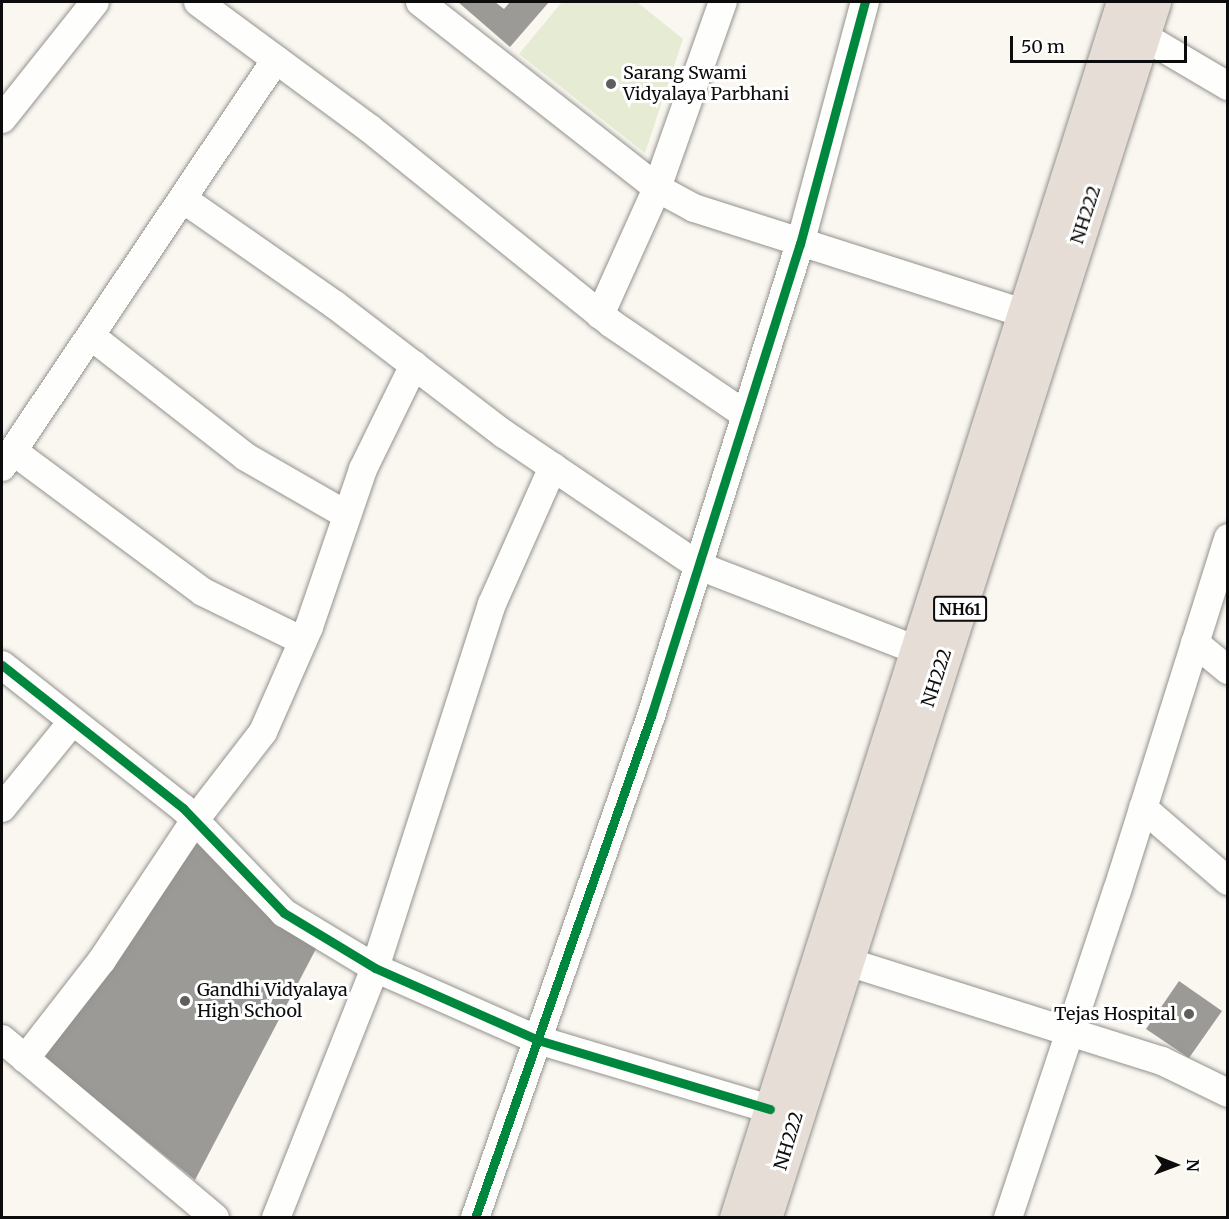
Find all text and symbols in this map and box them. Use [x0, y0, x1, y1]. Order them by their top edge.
scale bar [1013, 24, 1190, 62]
text: 50 m [1021, 35, 1065, 58]
place label: Sarang Swami Vidyalaya Parbhani [623, 63, 789, 106]
marker: Sarang Swami Vidyalaya Parbhani [604, 77, 618, 91]
street label: NH222 [1066, 183, 1106, 247]
road number: NH61 [933, 596, 987, 622]
street label: NH222 [917, 646, 957, 710]
place label: Gandhi Vidyalaya High School [197, 980, 348, 1022]
marker: Gandhi Vidyalaya High School [178, 994, 192, 1008]
place label: Tejas Hospital [1054, 1003, 1176, 1025]
marker: Tejas Hospital [1180, 1005, 1198, 1023]
street label: NH222 [770, 1109, 808, 1173]
north arrow [1145, 1135, 1205, 1195]
text: N [1183, 1159, 1203, 1172]

